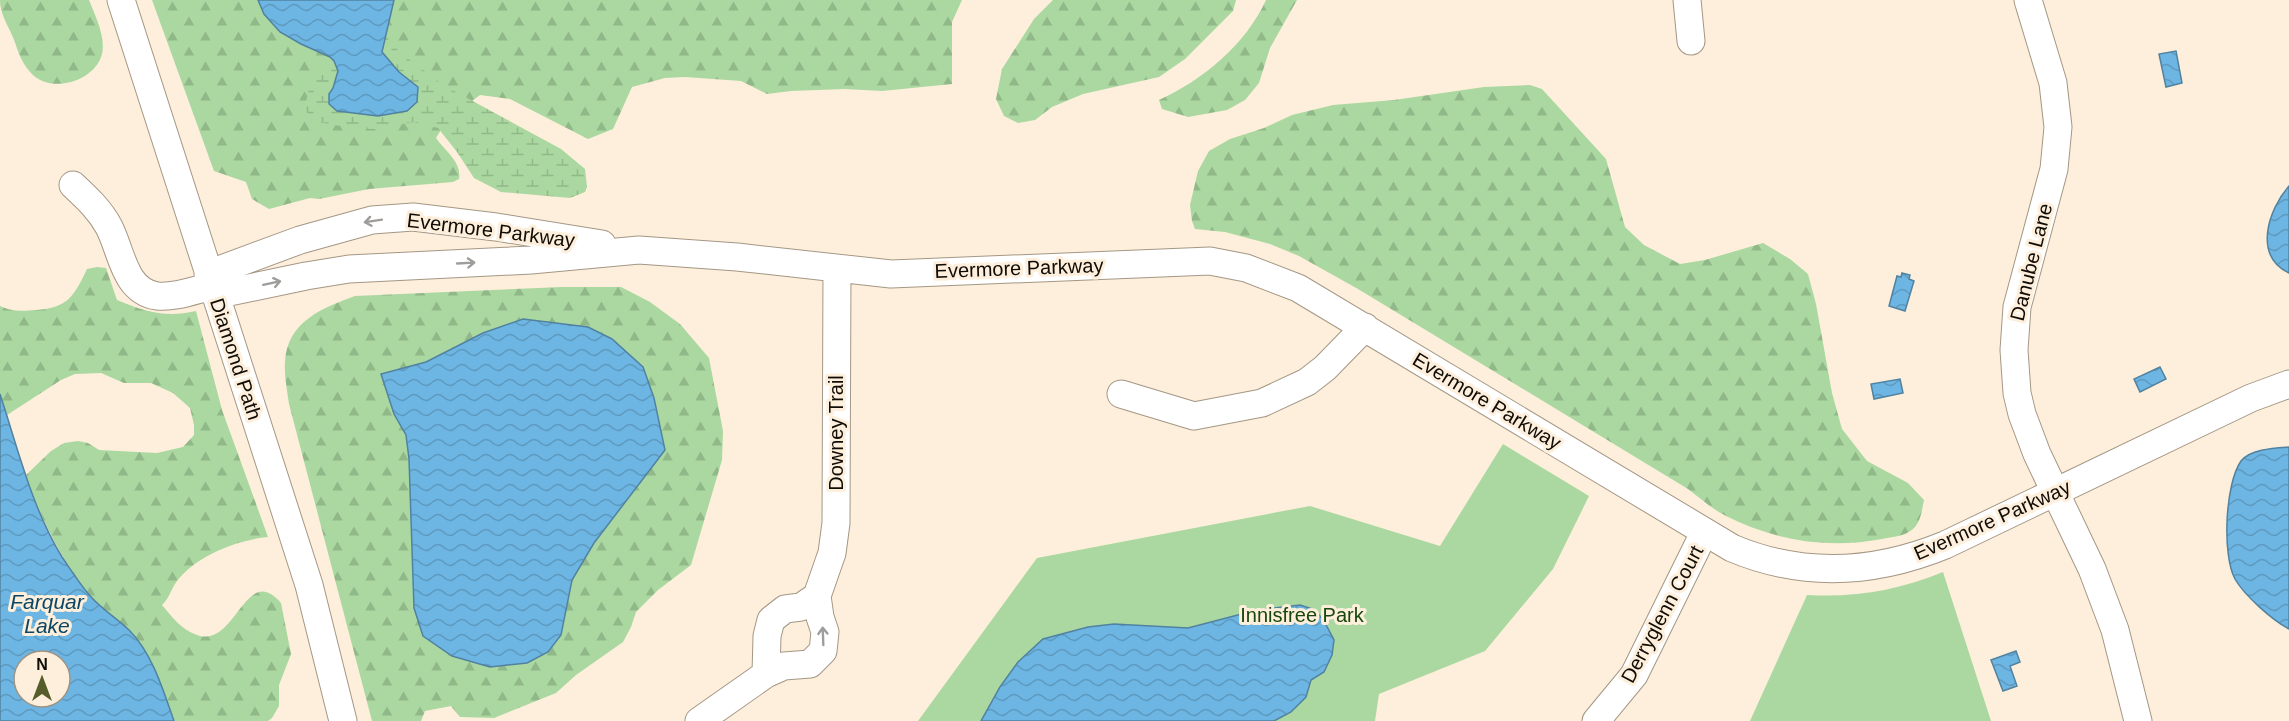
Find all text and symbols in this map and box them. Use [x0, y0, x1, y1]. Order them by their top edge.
street label: Danube Lane [2006, 201, 2056, 323]
street label: Evermore Parkway [406, 209, 576, 251]
one-way arrow [364, 216, 383, 227]
street label: Evermore Parkway [934, 254, 1104, 282]
one-way arrow [455, 257, 475, 268]
one-way arrow [262, 277, 282, 288]
street label: Diamond Path [206, 295, 266, 423]
street label: Evermore Parkway [1409, 348, 1565, 454]
street label: Downey Trail [825, 375, 847, 491]
street label: Evermore Parkway [1910, 476, 2074, 564]
street label: Derryglenn Court [1617, 541, 1708, 686]
water label: Farquar Lake [10, 590, 85, 637]
park label: Innisfree Park [1240, 604, 1365, 626]
one-way arrow [818, 626, 829, 646]
north arrow [12, 649, 72, 709]
text: N [36, 656, 48, 673]

